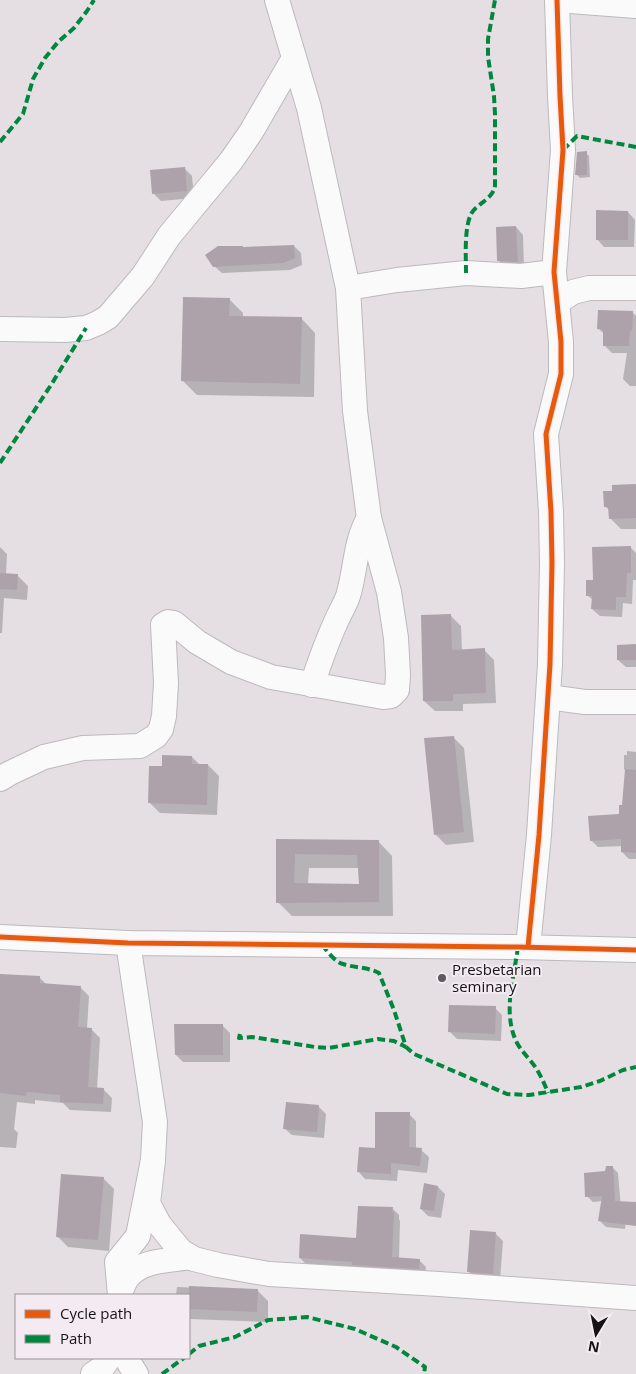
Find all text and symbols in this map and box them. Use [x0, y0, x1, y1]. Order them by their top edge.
place label: Presbetarian seminary [452, 959, 541, 996]
marker: Presbetarian seminary [436, 972, 448, 984]
legend [15, 1294, 190, 1359]
text: Cycle path [60, 1303, 132, 1323]
north arrow [571, 1309, 621, 1359]
text: Path [60, 1328, 92, 1348]
text: N [586, 1337, 601, 1358]

